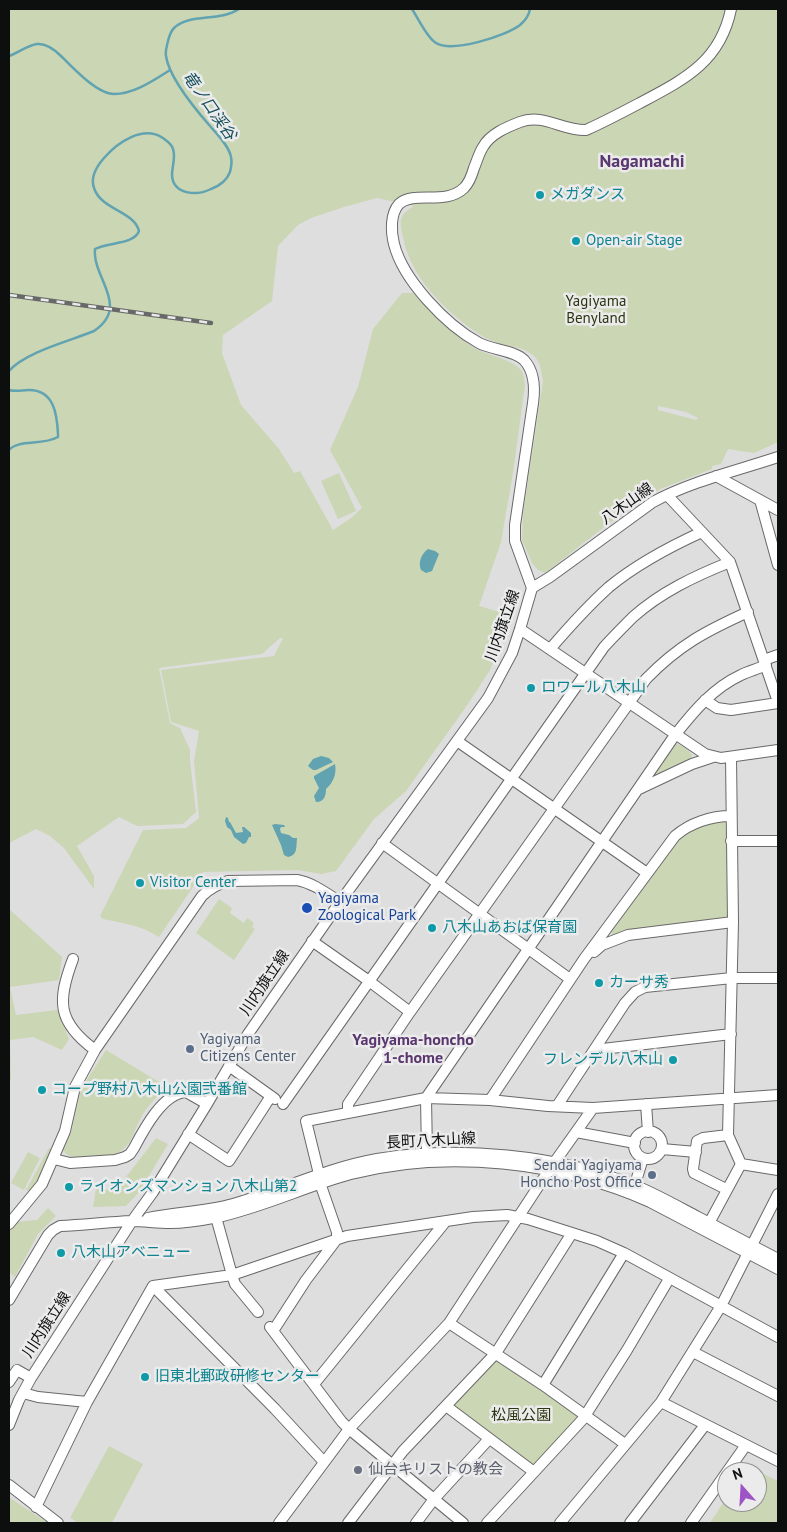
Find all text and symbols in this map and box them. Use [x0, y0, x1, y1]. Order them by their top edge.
water label: 竜ノ口渓谷 [178, 68, 240, 144]
district label: Nagamachi [599, 151, 685, 173]
place label: メガダンス [550, 186, 625, 204]
marker: メガダンス [534, 189, 546, 201]
place label: Open-air Stage [586, 232, 682, 250]
marker: Open-air Stage [570, 235, 582, 247]
park label: Yagiyama Benyland [566, 293, 626, 328]
street label: 八木山線 [597, 479, 657, 529]
street label: 川内旗立線 [482, 588, 524, 664]
place label: ロワール八木山 [541, 679, 646, 697]
marker: ロワール八木山 [525, 682, 537, 694]
place label: Visitor Center [150, 874, 236, 892]
marker: Visitor Center [134, 877, 146, 889]
place label: Yagiyama Zoological Park [318, 890, 416, 925]
marker: Yagiyama Zoological Park [300, 901, 314, 915]
place label: 八木山あおば保育園 [442, 919, 577, 937]
marker: 八木山あおば保育園 [426, 922, 438, 934]
street label: 川内旗立線 [237, 947, 293, 1019]
place label: カーサ秀 [609, 974, 669, 992]
marker: カーサ秀 [593, 977, 605, 989]
district label: Yagiyama-honcho 1-chome [352, 1030, 474, 1068]
place label: Yagiyama Citizens Center [200, 1031, 296, 1066]
marker: Yagiyama Citizens Center [184, 1043, 196, 1055]
place label: フレンデル八木山 [543, 1051, 663, 1069]
marker: フレンデル八木山 [667, 1054, 679, 1066]
place label: コープ野村八木山公園弐番館 [52, 1081, 247, 1099]
marker: コープ野村八木山公園弐番館 [36, 1084, 48, 1096]
street label: 長町八木山線 [386, 1130, 476, 1152]
place label: Sendai Yagiyama Honcho Post Office [520, 1157, 642, 1192]
marker: Sendai Yagiyama Honcho Post Office [646, 1169, 658, 1181]
place label: ライオンズマンション八木山第2 [79, 1178, 297, 1196]
marker: ライオンズマンション八木山第2 [63, 1181, 75, 1193]
place label: 八木山アベニュー [71, 1244, 191, 1262]
marker: 八木山アベニュー [55, 1247, 67, 1259]
street label: 川内旗立線 [19, 1289, 75, 1361]
place label: 旧東北郵政研修センター [155, 1368, 320, 1386]
marker: 旧東北郵政研修センター [139, 1371, 151, 1383]
park label: 松風公園 [491, 1407, 551, 1425]
place label: 仙台キリストの教会 [368, 1461, 503, 1479]
north arrow [717, 1462, 767, 1512]
marker: 仙台キリストの教会 [352, 1464, 364, 1476]
text: N [730, 1464, 745, 1484]

